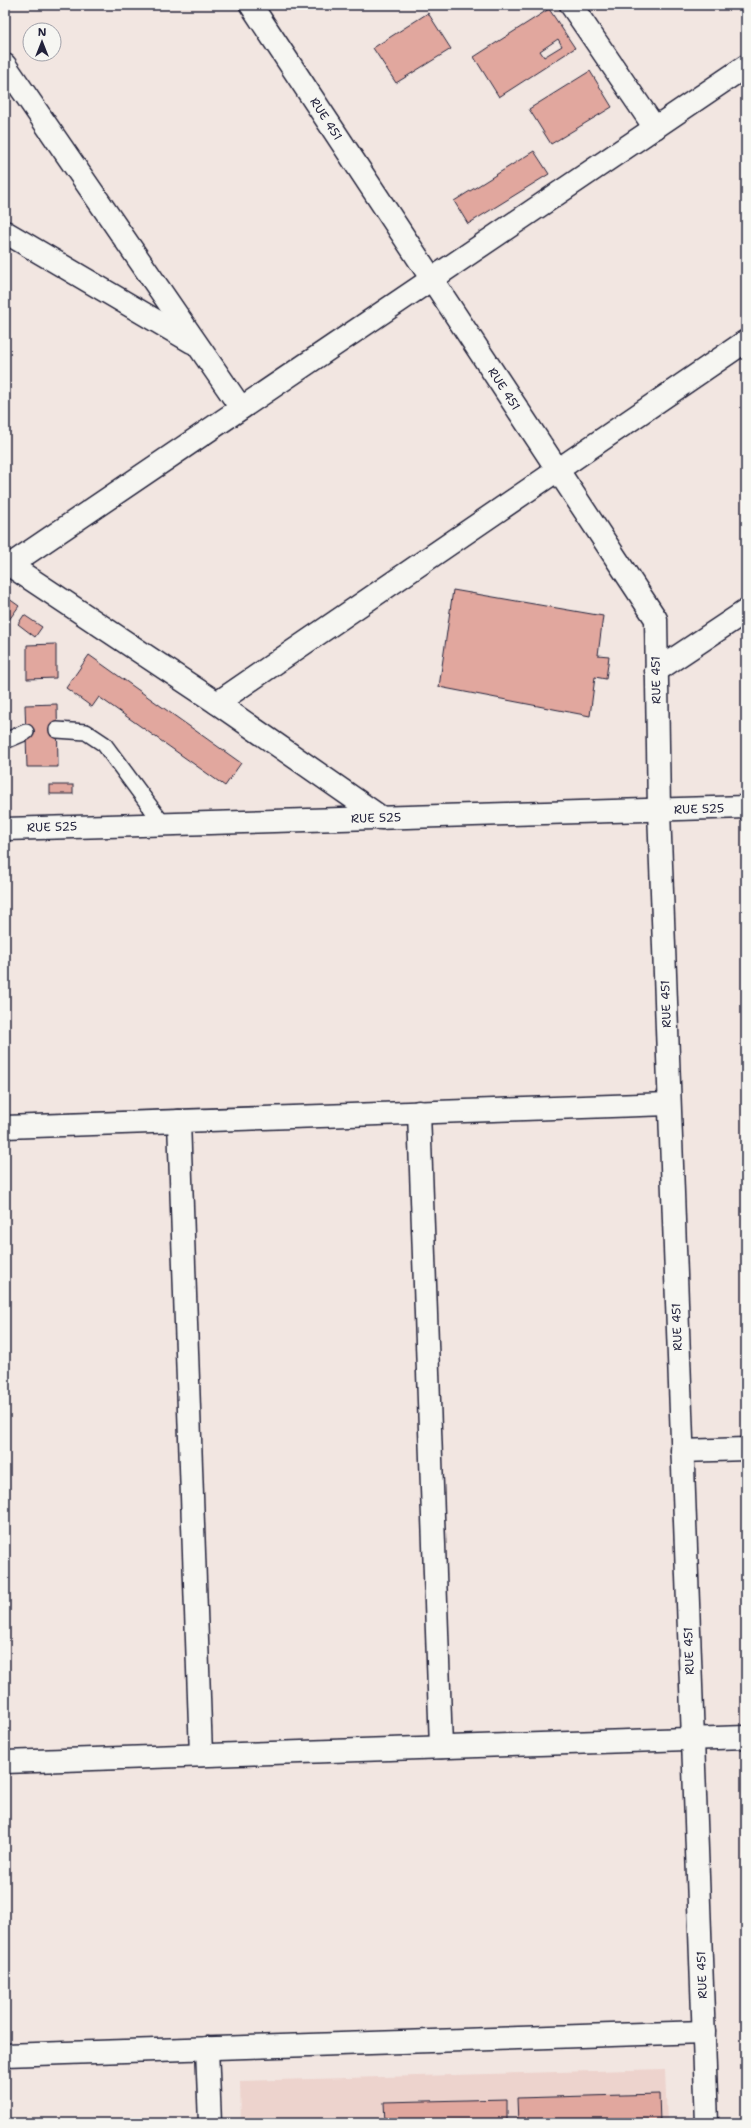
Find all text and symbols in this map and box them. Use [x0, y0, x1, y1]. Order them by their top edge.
north arrow [22, 22, 62, 62]
text: N [38, 25, 47, 40]
street label: RUE 451 [306, 95, 346, 143]
street label: RUE 451 [484, 365, 524, 413]
street label: RUE 451 [648, 656, 664, 704]
street label: RUE 525 [674, 800, 724, 818]
street label: RUE 525 [351, 809, 401, 827]
street label: RUE 525 [27, 818, 77, 836]
street label: RUE 451 [657, 980, 675, 1028]
street label: RUE 451 [668, 1303, 686, 1351]
street label: RUE 451 [680, 1627, 698, 1675]
street label: RUE 451 [693, 1951, 711, 1999]

